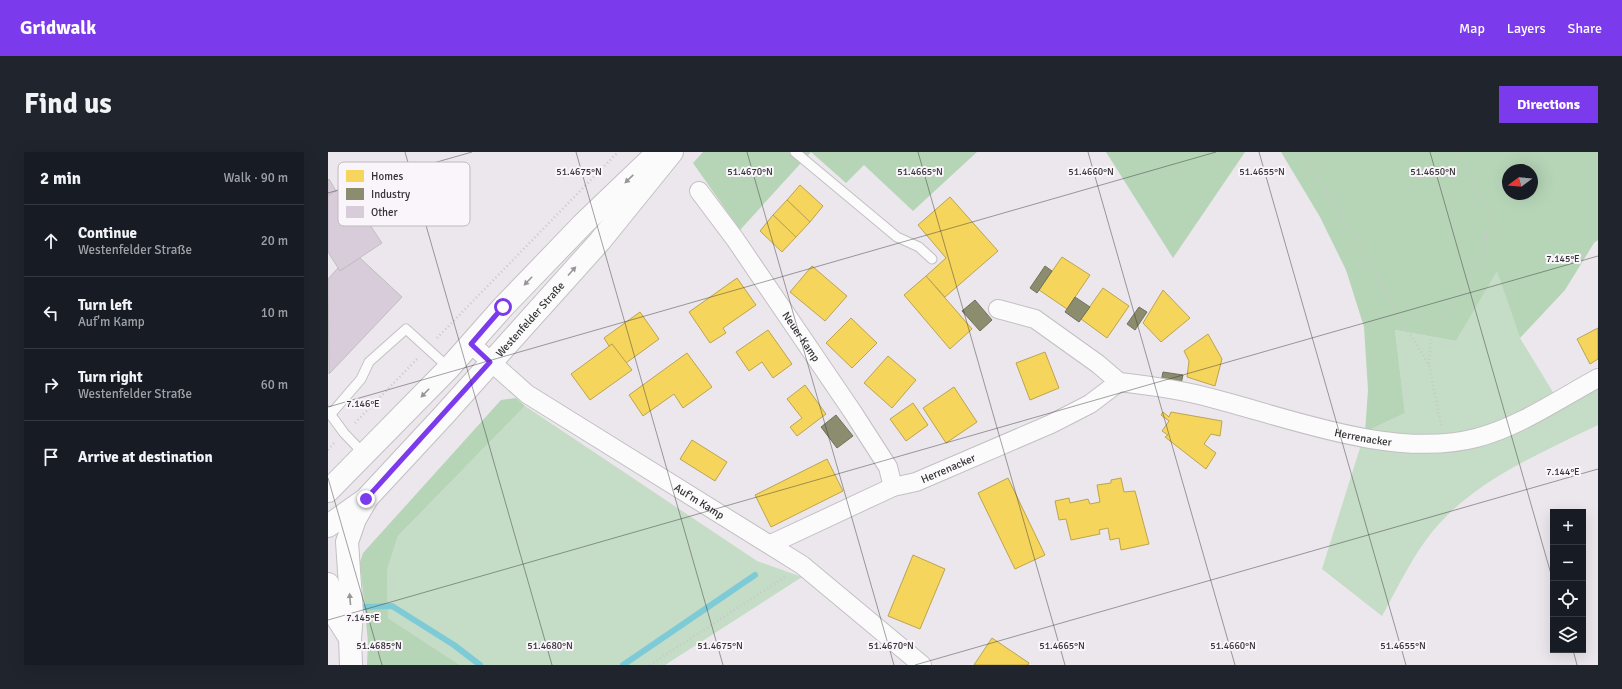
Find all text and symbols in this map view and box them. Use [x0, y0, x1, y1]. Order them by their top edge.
text: Gridwalk [20, 16, 96, 40]
text: Map [1459, 20, 1485, 37]
text: Layers [1507, 20, 1546, 37]
text: Share [1568, 20, 1602, 37]
button: Directions [1499, 86, 1598, 123]
text: Find us [24, 87, 112, 121]
legend [338, 162, 470, 226]
north arrow [1502, 164, 1538, 200]
text: 51.4675°N [556, 166, 602, 178]
text: 51.4670°N [727, 166, 773, 178]
text: 51.4665°N [897, 166, 943, 178]
text: 51.4660°N [1068, 166, 1114, 178]
text: 51.4655°N [1239, 166, 1285, 178]
text: 51.4650°N [1410, 166, 1456, 178]
text: 2 min [40, 168, 81, 189]
text: Walk · 90 m [224, 170, 288, 186]
text: Homes [371, 170, 403, 183]
one-way arrow [624, 174, 634, 184]
text: Industry [371, 188, 411, 201]
text: Other [371, 206, 398, 219]
text: Continue [78, 224, 137, 242]
icon: ahead [40, 230, 62, 252]
text: 20 m [261, 233, 288, 249]
text: Westenfelder Straße [78, 242, 192, 258]
text: 7.145°E [1546, 253, 1580, 265]
one-way arrow [568, 266, 577, 276]
one-way arrow [523, 276, 533, 286]
street label: Westenfelder Straße [493, 279, 567, 360]
text: Turn left [78, 296, 132, 314]
route start [494, 298, 512, 316]
icon: left [40, 302, 62, 324]
text: 10 m [261, 305, 288, 321]
street label: Neuer Kamp [779, 309, 823, 365]
text: Auf'm Kamp [78, 314, 145, 330]
text: Turn right [78, 368, 143, 386]
icon: right [40, 374, 62, 396]
text: 60 m [261, 377, 288, 393]
text: Westenfelder Straße [78, 386, 192, 402]
one-way arrow [420, 388, 430, 398]
text: 7.146°E [346, 398, 380, 410]
street label: Herrenacker [1333, 426, 1392, 449]
icon: arrive [40, 446, 62, 468]
text: Arrive at destination [78, 448, 213, 466]
street label: Herrenacker [919, 451, 977, 486]
text: 7.144°E [1546, 466, 1580, 478]
street label: Auf'm Kamp [672, 481, 727, 522]
route end [357, 490, 375, 508]
map controls [1550, 509, 1586, 653]
button: + [1550, 509, 1586, 545]
button: − [1550, 545, 1586, 581]
button: locate [1550, 581, 1586, 617]
one-way arrow [347, 593, 354, 605]
text: 7.145°E [346, 612, 380, 624]
button: layers [1550, 617, 1586, 653]
text: 51.4685°N [356, 640, 402, 652]
text: 51.4680°N [527, 640, 573, 652]
text: 51.4675°N [697, 640, 743, 652]
text: 51.4670°N [868, 640, 914, 652]
text: 51.4665°N [1039, 640, 1085, 652]
text: 51.4660°N [1210, 640, 1256, 652]
text: 51.4655°N [1380, 640, 1426, 652]

